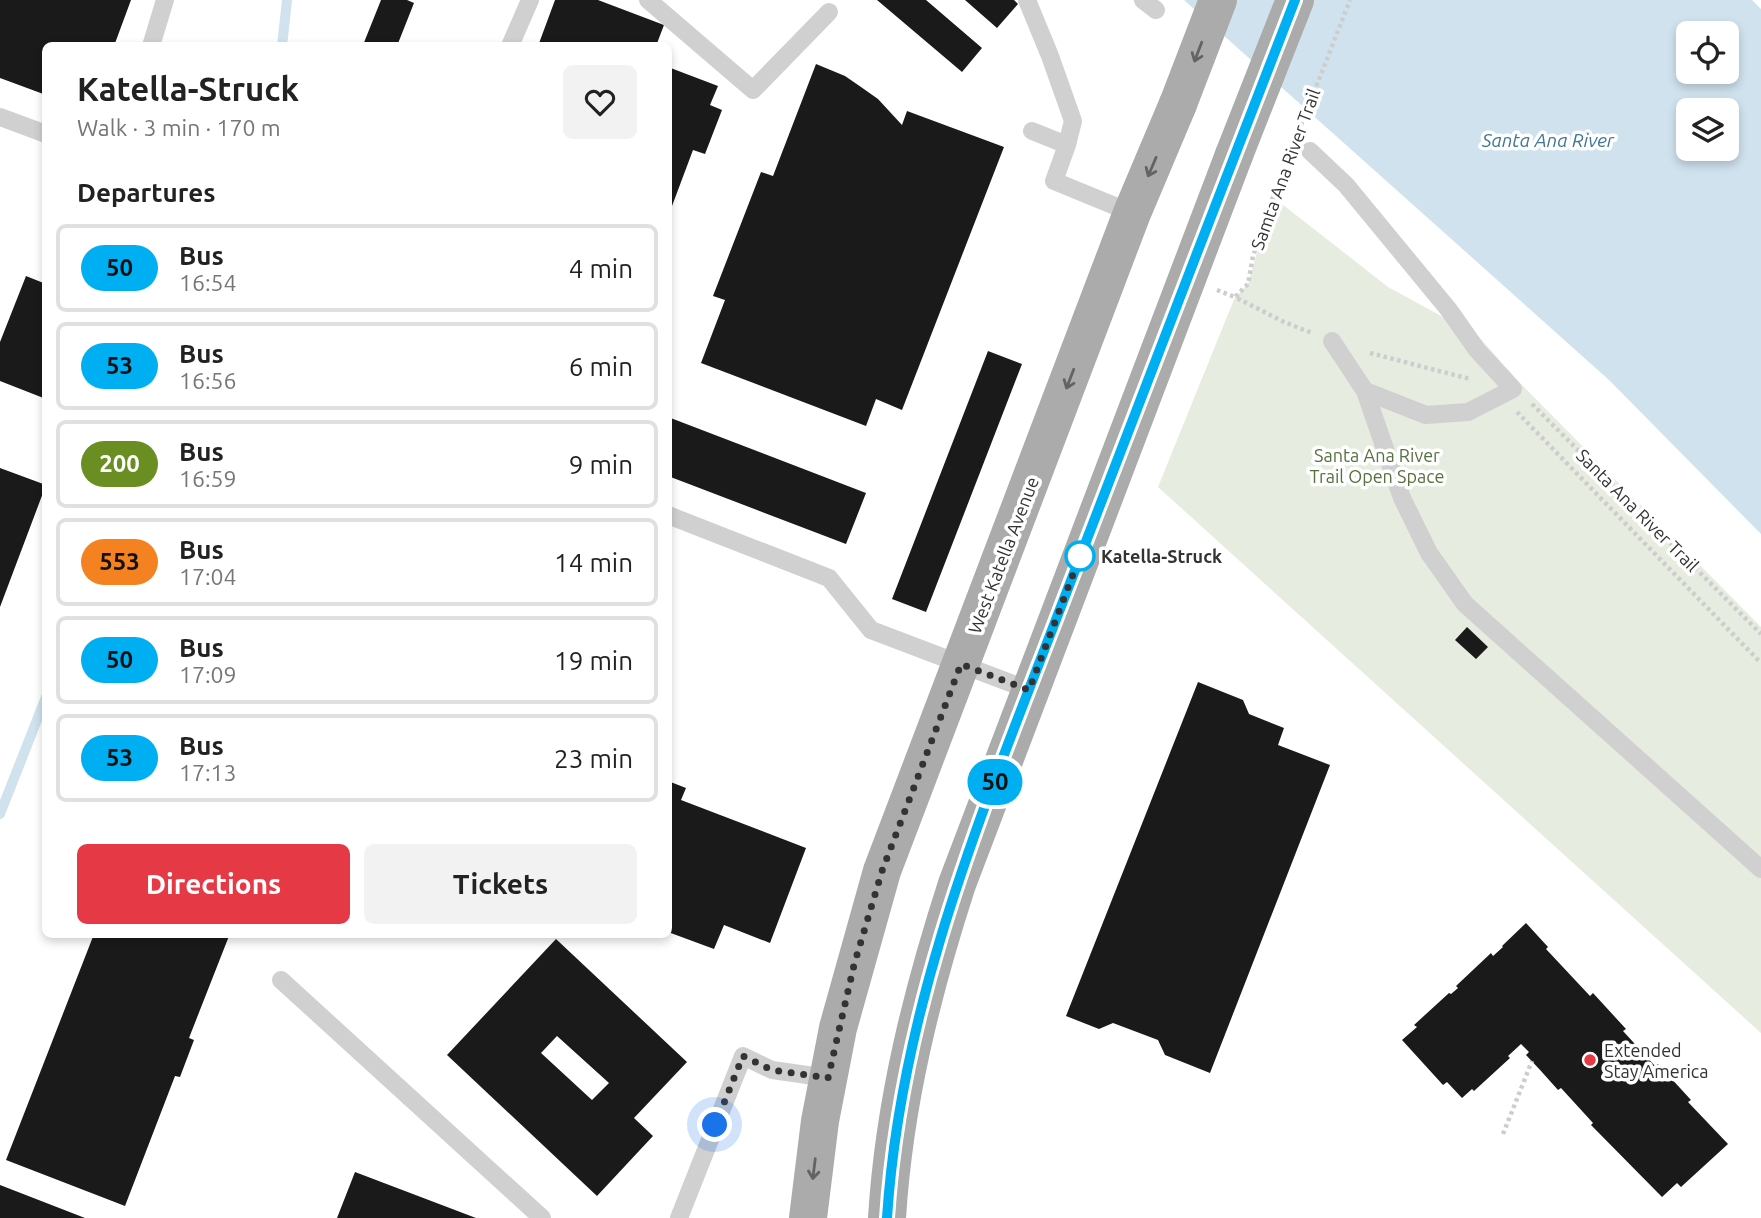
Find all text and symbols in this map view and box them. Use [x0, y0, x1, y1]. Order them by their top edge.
map controls [1676, 21, 1739, 161]
button: locate [1676, 21, 1739, 84]
one-way arrow [1191, 41, 1203, 63]
button: heart [563, 65, 637, 139]
text: Katella-Struck [77, 70, 299, 107]
street label: Samta Ana River Trail [1247, 86, 1324, 252]
button: layers [1676, 98, 1739, 161]
text: Walk · 3 min · 170 m [77, 115, 281, 140]
water label: Santa Ana River [1481, 129, 1615, 151]
one-way arrow [1144, 156, 1157, 177]
text: Departures [77, 178, 215, 207]
text: Bus [179, 241, 224, 270]
text: 50 [106, 254, 133, 281]
text: 4 min [569, 254, 633, 283]
text: 16:54 [179, 270, 237, 295]
text: Bus [179, 339, 224, 368]
text: 53 [106, 352, 133, 379]
text: 6 min [569, 352, 633, 381]
text: 16:56 [179, 368, 237, 393]
one-way arrow [1063, 368, 1075, 390]
text: Bus [179, 437, 224, 466]
park label: Santa Ana River Trail Open Space [1310, 445, 1444, 486]
street label: Santa Ana River Trail [1573, 445, 1703, 575]
text: 200 [99, 450, 140, 477]
text: 9 min [569, 450, 633, 479]
text: 16:59 [179, 466, 237, 491]
street label: West Katella Avenue [964, 474, 1042, 636]
text: Bus [179, 535, 224, 564]
marker: Katella-Struck [1065, 541, 1095, 571]
place label: Katella-Struck [1101, 546, 1222, 566]
text: 553 [99, 548, 140, 575]
text: 14 min [554, 548, 633, 577]
text: 17:04 [179, 564, 237, 589]
text: Bus [179, 633, 224, 662]
text: 50 [106, 646, 133, 673]
text: 19 min [554, 646, 633, 675]
text: 17:09 [179, 662, 237, 687]
text: Bus [179, 731, 224, 760]
text: 53 [106, 744, 133, 771]
text: 23 min [554, 744, 633, 773]
line badge: 50 [964, 759, 1026, 805]
text: 17:13 [179, 760, 237, 785]
text: 50 [981, 768, 1009, 795]
button: Directions [77, 844, 350, 924]
button: Tickets [364, 844, 637, 924]
place label: Extended Stay America [1604, 1040, 1708, 1081]
marker: Extended Stay America [1582, 1052, 1598, 1068]
your location [697, 1107, 732, 1142]
one-way arrow [807, 1158, 820, 1180]

